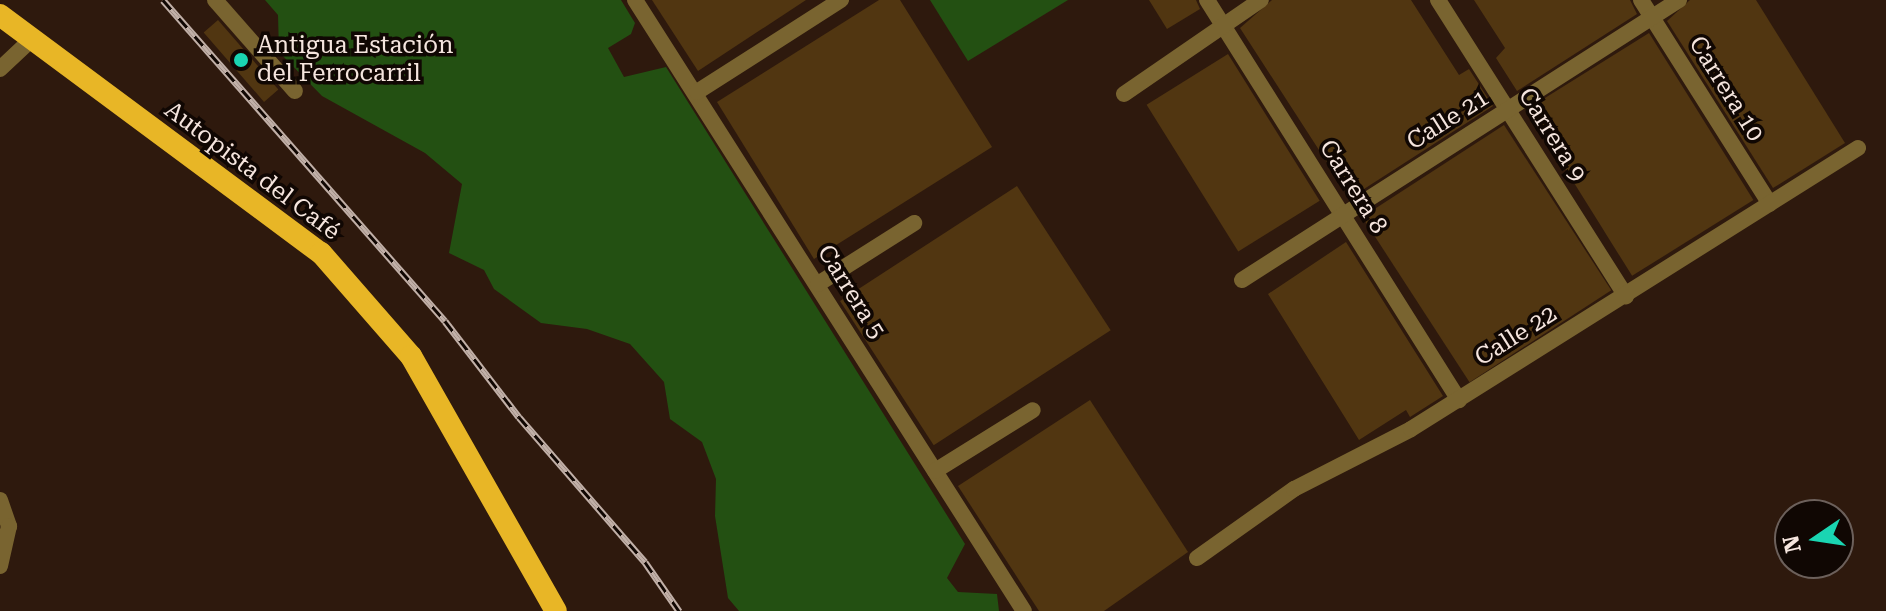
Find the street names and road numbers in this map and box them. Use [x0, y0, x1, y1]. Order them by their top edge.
street label: Carrera 10 [1682, 31, 1770, 147]
street label: Carrera 9 [1512, 83, 1592, 187]
street label: Calle 21 [1402, 84, 1494, 156]
street label: Autopista del Café [159, 96, 345, 246]
street label: Carrera 8 [1313, 135, 1393, 239]
street label: Carrera 5 [811, 240, 891, 344]
street label: Calle 22 [1470, 300, 1562, 372]

